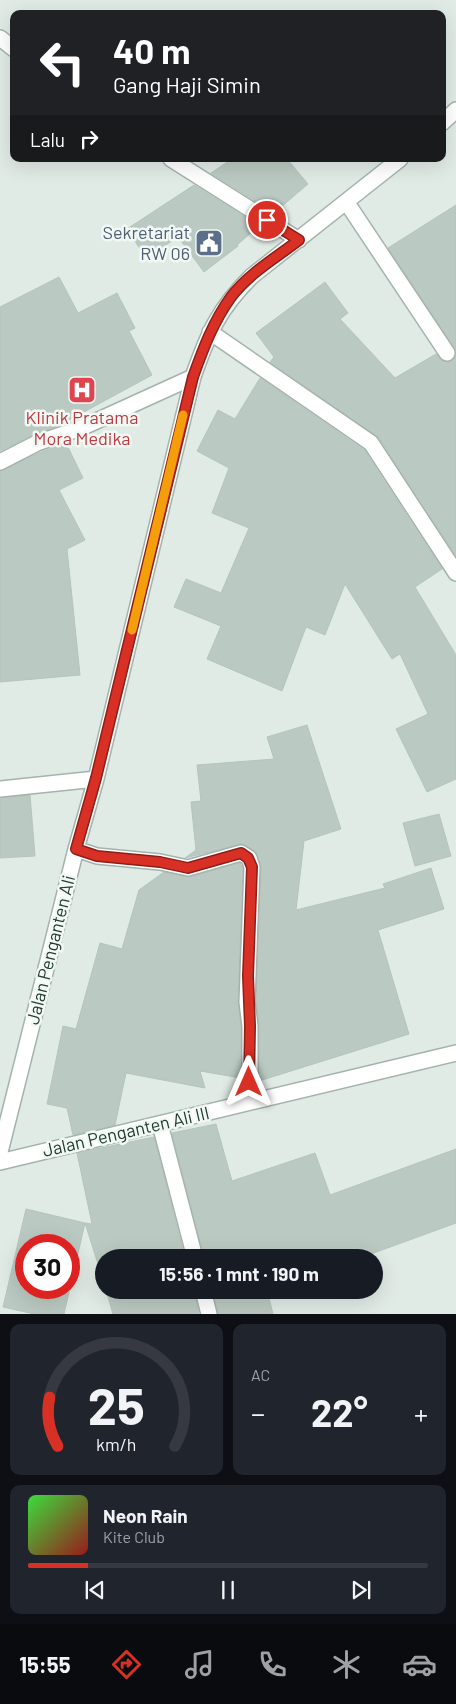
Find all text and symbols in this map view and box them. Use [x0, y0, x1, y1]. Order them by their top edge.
text: 40 m [113, 29, 190, 71]
icon: left [30, 30, 95, 95]
text: Gang Haji Simin [113, 71, 261, 97]
icon: right [75, 125, 103, 153]
text: Lalu [30, 128, 65, 151]
pin [246, 199, 288, 241]
icon: arrive [253, 206, 281, 234]
place label: Sekretariat RW 06 [102, 221, 190, 264]
public building icon: Sekretariat RW 06 [194, 228, 224, 258]
hospital icon: Klinik Pratama Mora Medika [67, 375, 97, 405]
place label: Klinik Pratama Mora Medika [26, 406, 138, 449]
street label: Jalan Penganten Ali [21, 873, 79, 1027]
position arrow [222, 1055, 274, 1107]
street label: Jalan Penganten Ali III [40, 1101, 211, 1161]
speed limit sign: 30 [15, 1234, 80, 1299]
text: 15:56 · 1 mnt · 190 m [159, 1262, 319, 1285]
text: AC [251, 1365, 270, 1384]
text: 25 [88, 1373, 145, 1435]
text: 22° [311, 1389, 368, 1435]
text: − [251, 1396, 265, 1430]
text: + [414, 1396, 428, 1430]
text: km/h [96, 1433, 137, 1455]
text: Neon Rain [103, 1504, 188, 1527]
text: Kite Club [103, 1527, 165, 1546]
icon: previous [81, 1576, 109, 1604]
icon: pause [214, 1576, 242, 1604]
icon: next [347, 1576, 375, 1604]
icon: directions [109, 1647, 144, 1682]
icon: music [182, 1647, 217, 1682]
icon: phone [255, 1647, 290, 1682]
icon: climate [329, 1647, 364, 1682]
icon: car [402, 1647, 437, 1682]
text: 15:55 [19, 1651, 71, 1677]

